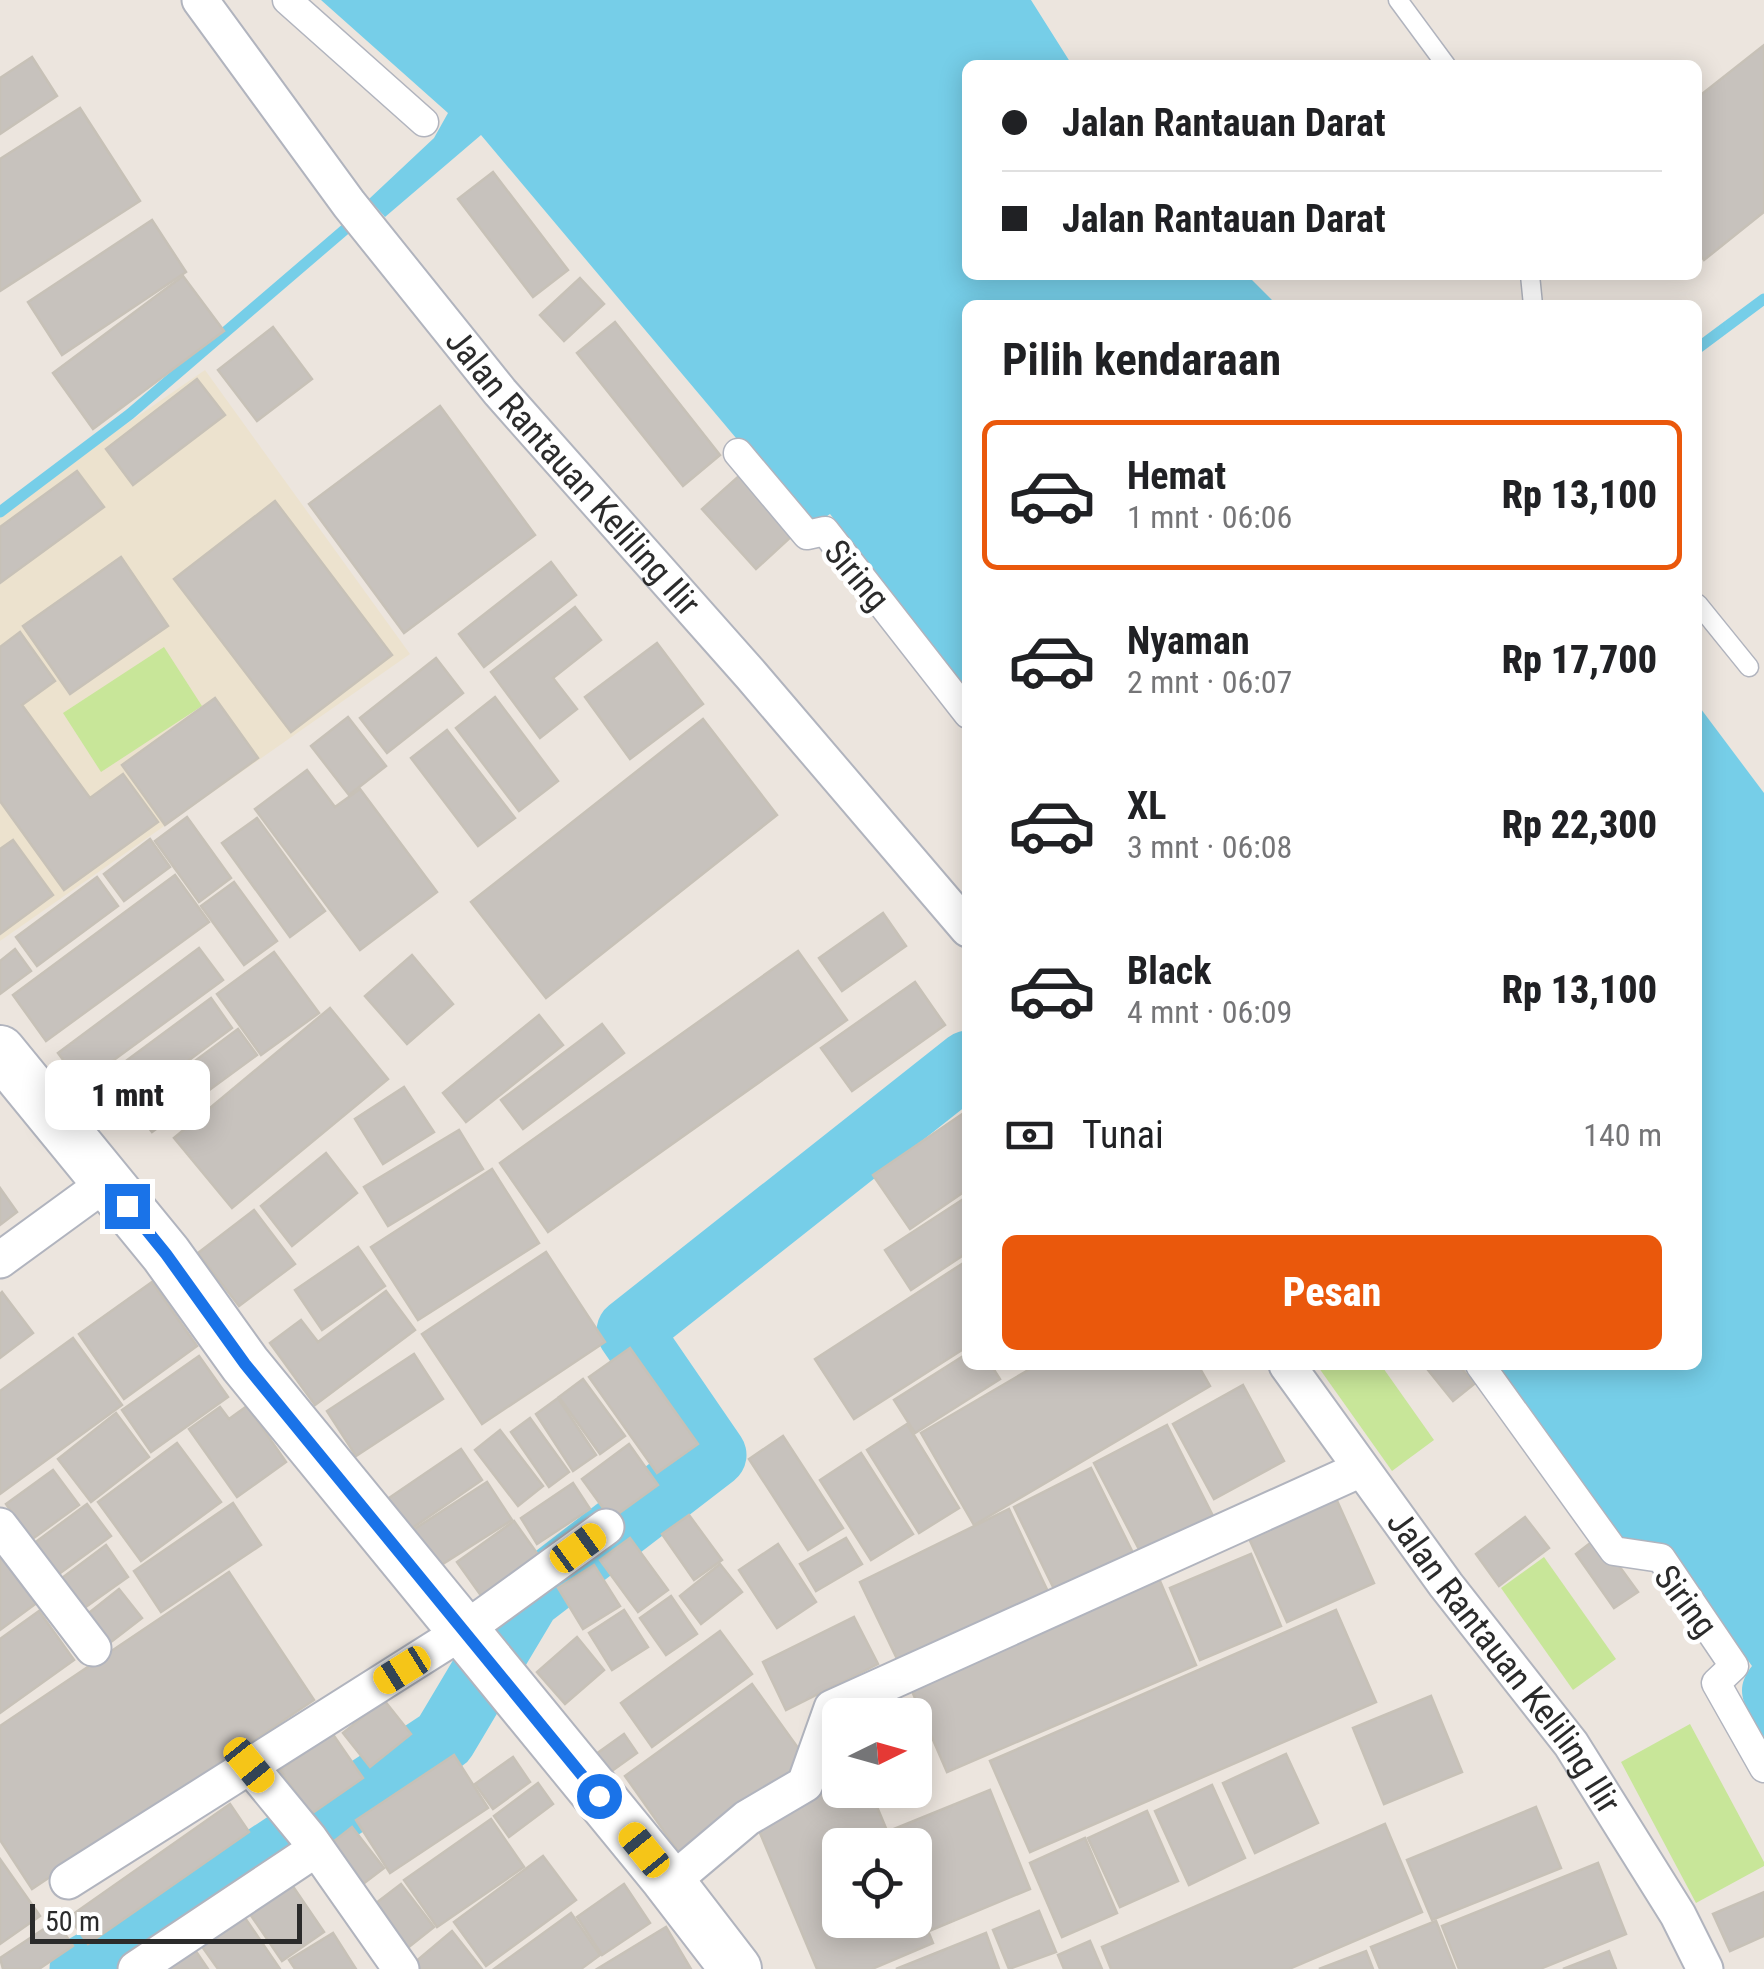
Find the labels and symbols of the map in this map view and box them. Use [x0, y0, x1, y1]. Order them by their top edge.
street label: Jalan Rantauan Keliling Ilir [437, 321, 708, 624]
street label: Siring [815, 532, 898, 619]
callout: 1 mnt [44, 1061, 210, 1131]
route end [105, 1184, 150, 1229]
street label: Jalan Rantauan Keliling Ilir [1378, 1503, 1629, 1821]
car [545, 1518, 611, 1578]
street label: Siring [1645, 1557, 1726, 1645]
car [369, 1641, 435, 1699]
north arrow [822, 1698, 932, 1808]
car [218, 1732, 280, 1798]
route start [577, 1774, 622, 1819]
car [613, 1817, 675, 1883]
scale bar [30, 1899, 302, 1944]

